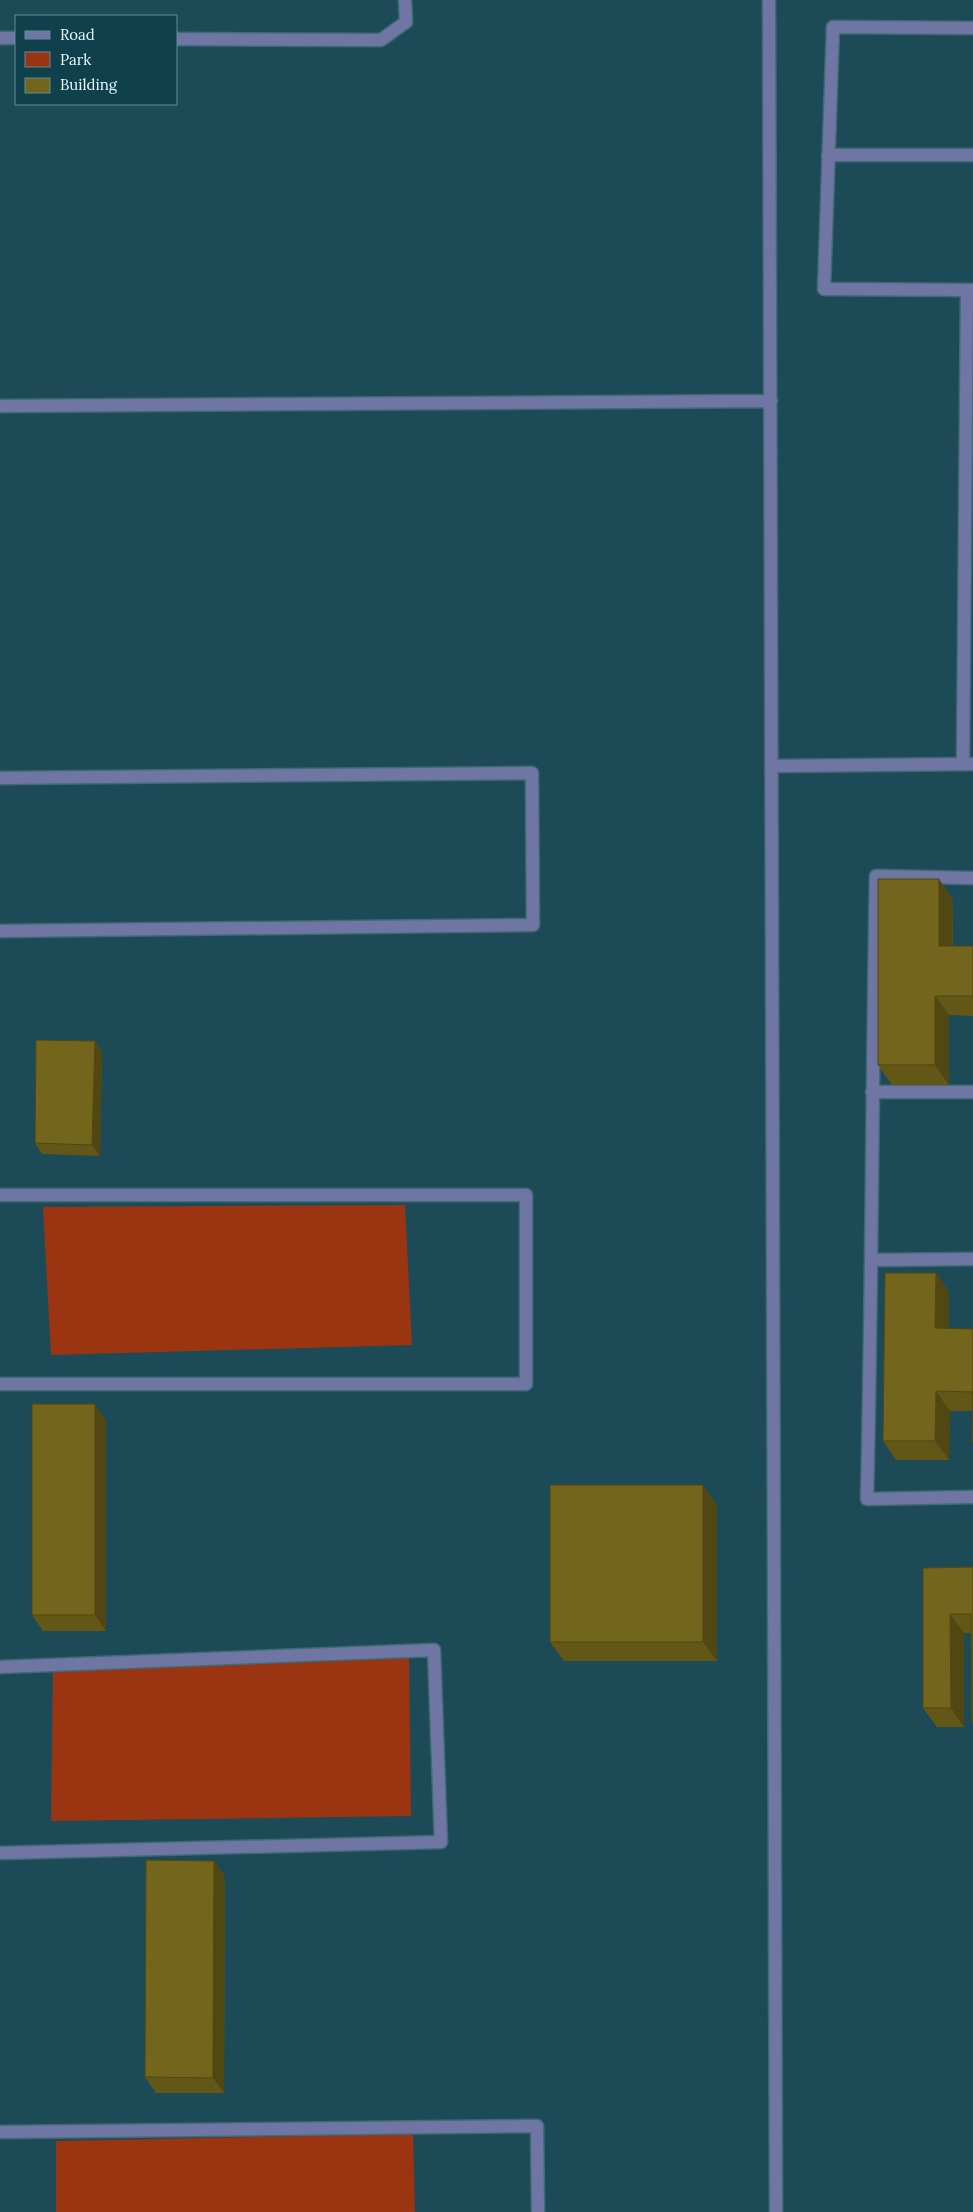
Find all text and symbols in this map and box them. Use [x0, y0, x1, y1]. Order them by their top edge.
legend [15, 15, 178, 105]
text: Road [60, 25, 95, 44]
text: Park [60, 50, 91, 69]
text: Building [60, 75, 118, 94]

